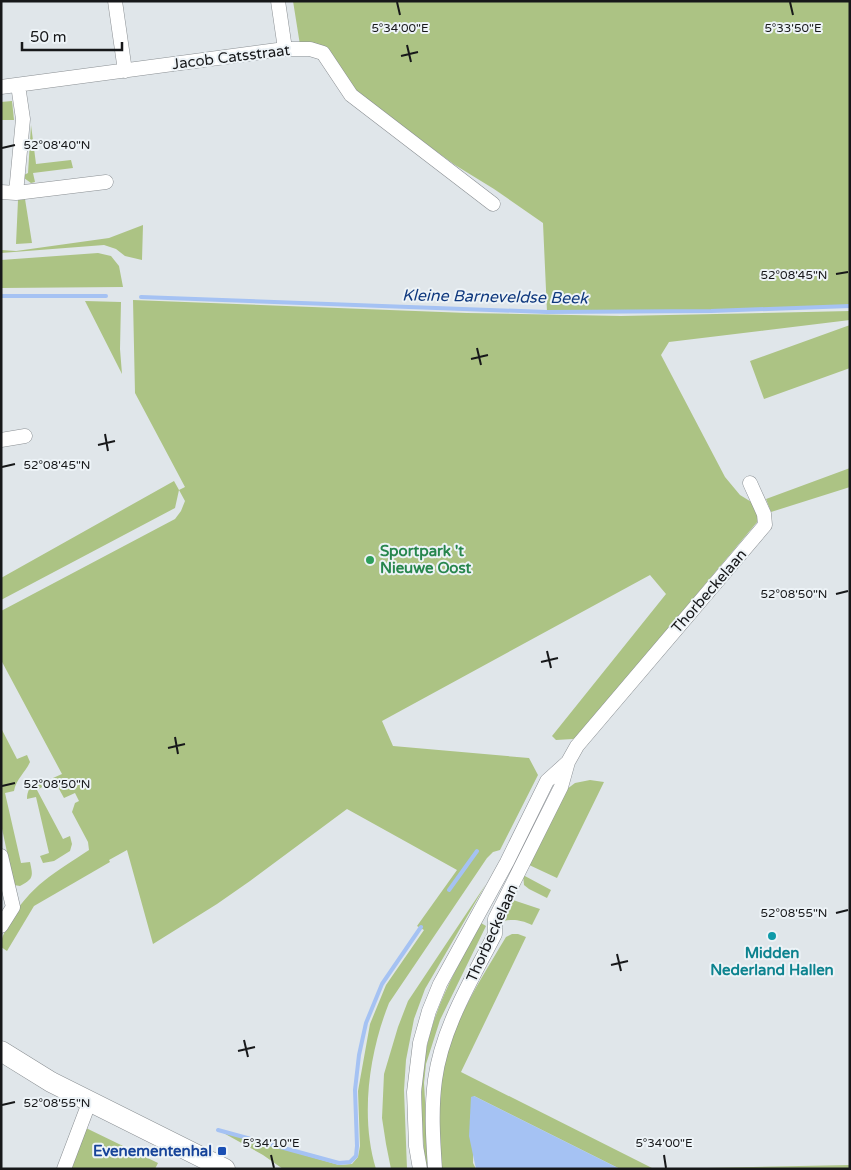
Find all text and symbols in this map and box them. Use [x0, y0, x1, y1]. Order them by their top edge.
scale bar [22, 20, 122, 52]
text: 5°34'00"E [371, 21, 429, 35]
text: 5°33'50"E [764, 21, 822, 35]
text: 50 m [30, 28, 67, 46]
street label: Jacob Catsstraat [171, 41, 291, 73]
text: 52°08'40"N [24, 138, 91, 152]
text: 52°08'45"N [761, 268, 828, 282]
water label: Kleine Barneveldse Beek [402, 285, 589, 309]
text: 52°08'45"N [24, 458, 91, 472]
place label: Sportpark 't Nieuwe Oost [380, 542, 472, 577]
street label: Thorbeckelaan [668, 545, 750, 637]
marker: Sportpark 't Nieuwe Oost [364, 554, 376, 566]
text: 52°08'50"N [761, 587, 828, 601]
text: 52°08'50"N [24, 777, 91, 791]
street label: Thorbeckelaan [462, 881, 522, 985]
text: 52°08'55"N [761, 906, 828, 920]
marker: Midden Nederland Hallen [766, 930, 778, 942]
place label: Midden Nederland Hallen [710, 944, 834, 979]
text: 52°08'55"N [24, 1096, 91, 1110]
text: 5°34'10"E [242, 1136, 300, 1150]
text: 5°34'00"E [635, 1136, 693, 1150]
place label: Evenementenhal [93, 1142, 212, 1160]
marker: Evenementenhal [216, 1145, 228, 1157]

